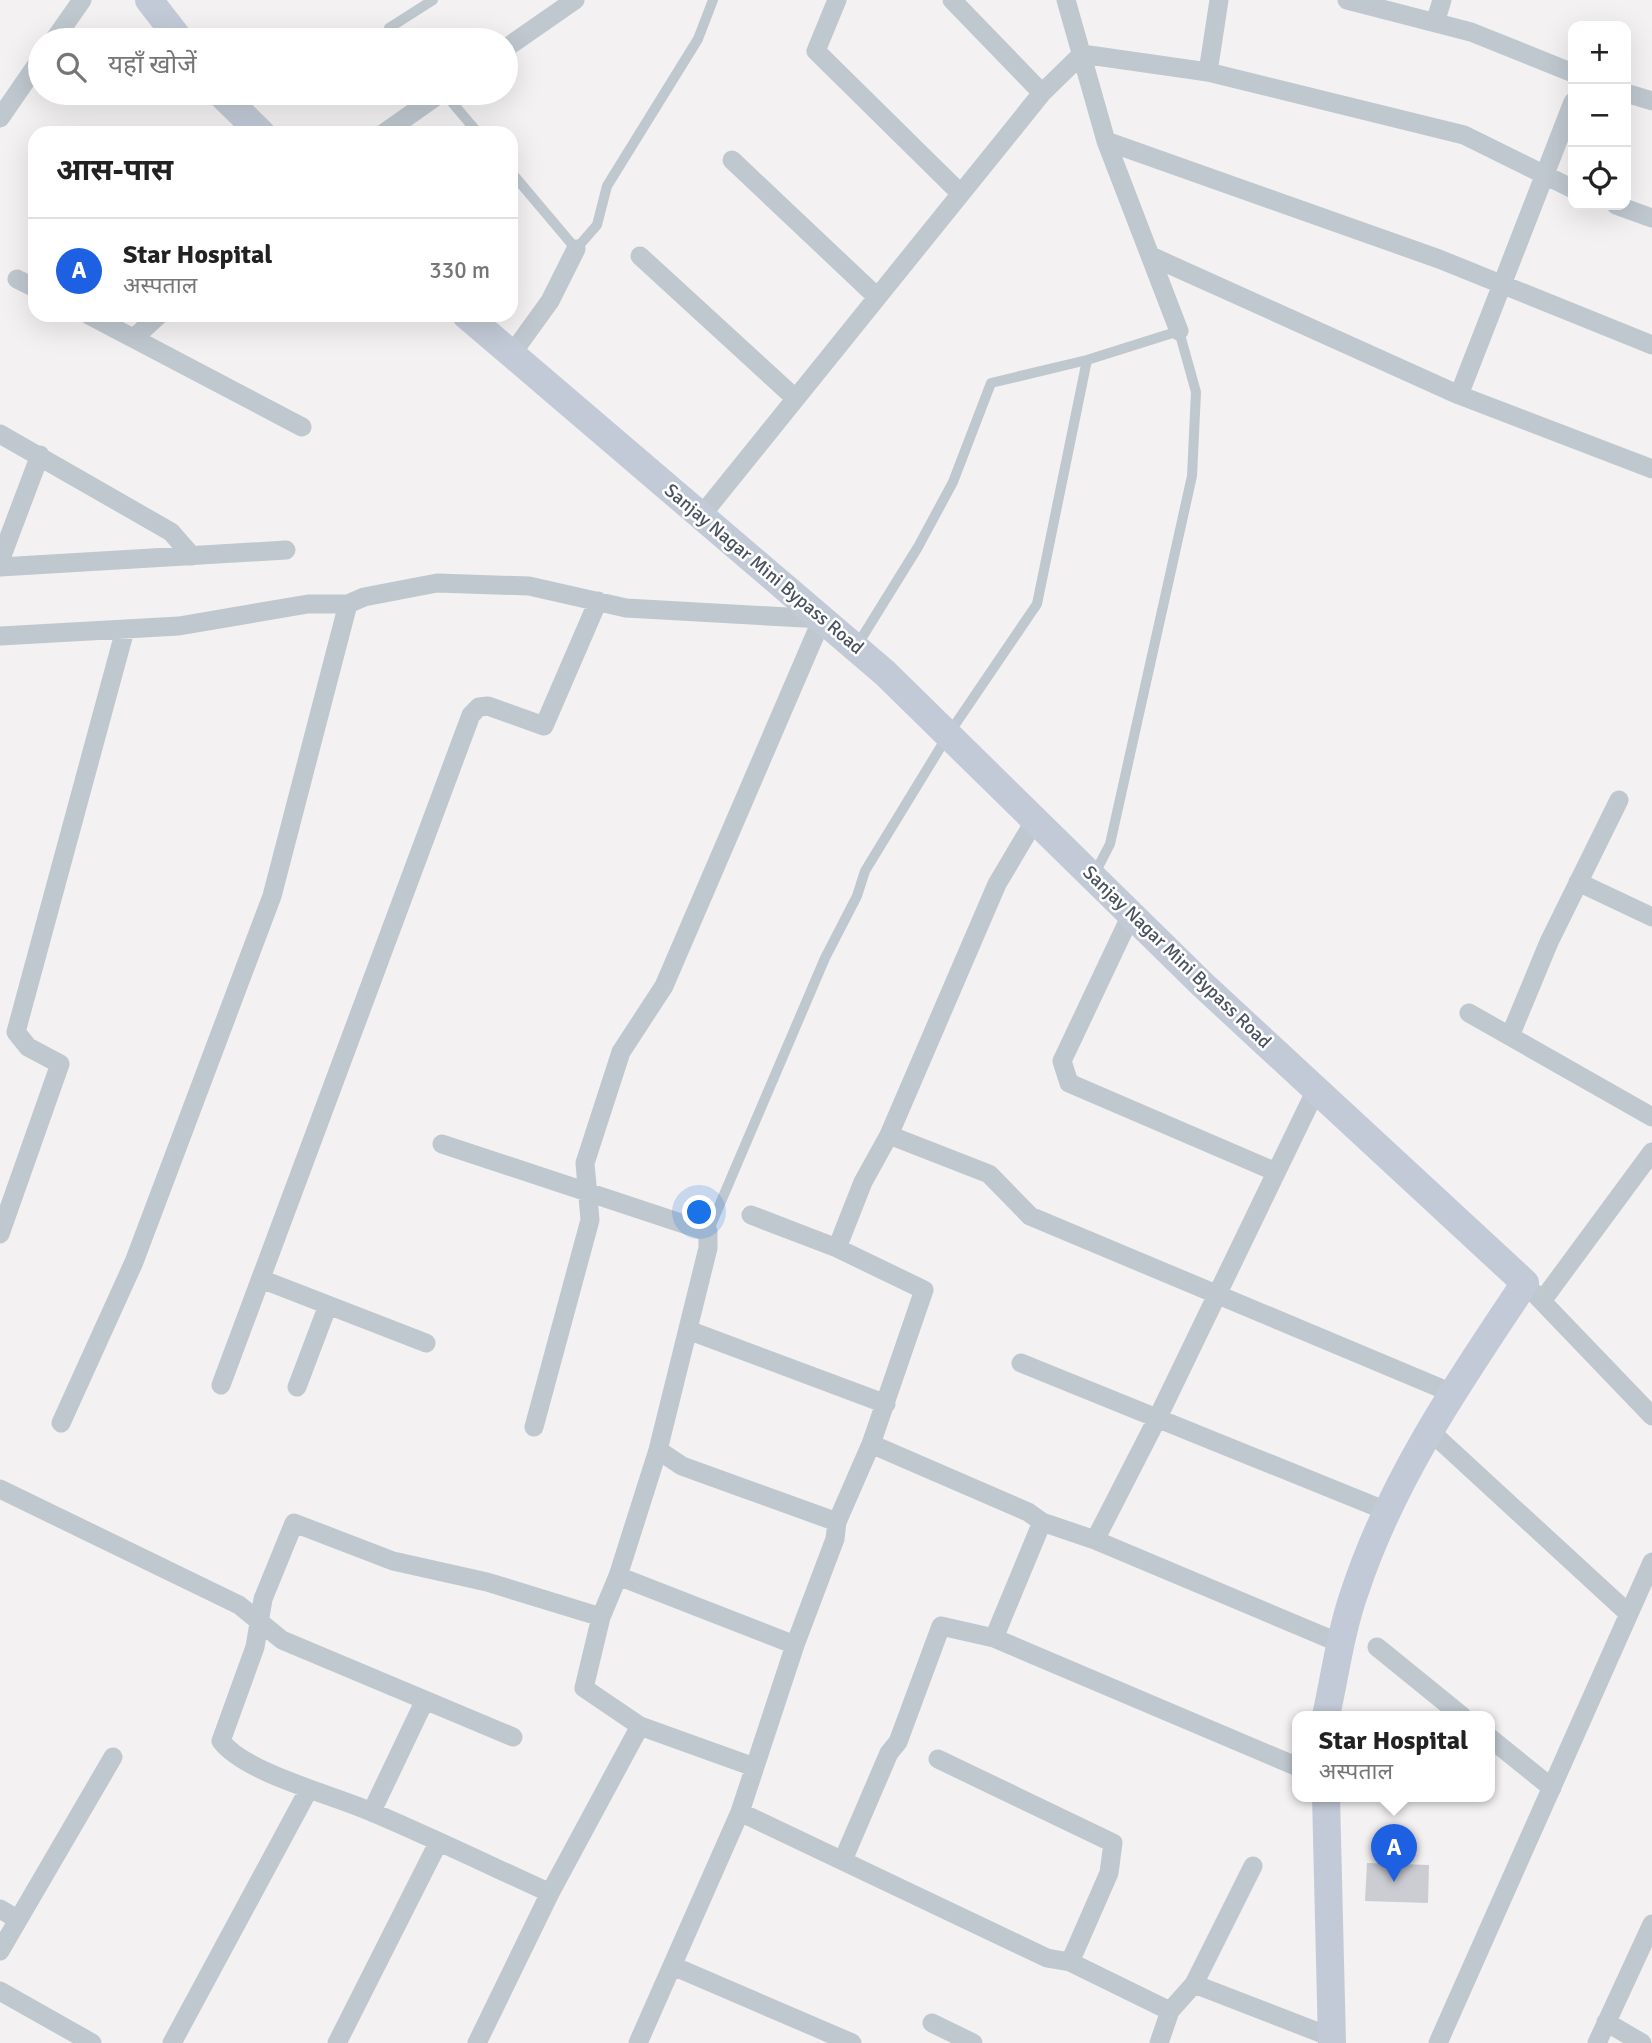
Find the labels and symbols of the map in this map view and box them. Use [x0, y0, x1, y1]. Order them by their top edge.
street label: Sanjay Nagar Mini Bypass Road [659, 478, 869, 660]
street label: Sanjay Nagar Mini Bypass Road [1078, 860, 1276, 1054]
your location [682, 1195, 716, 1229]
pin: A [1371, 1824, 1417, 1882]

